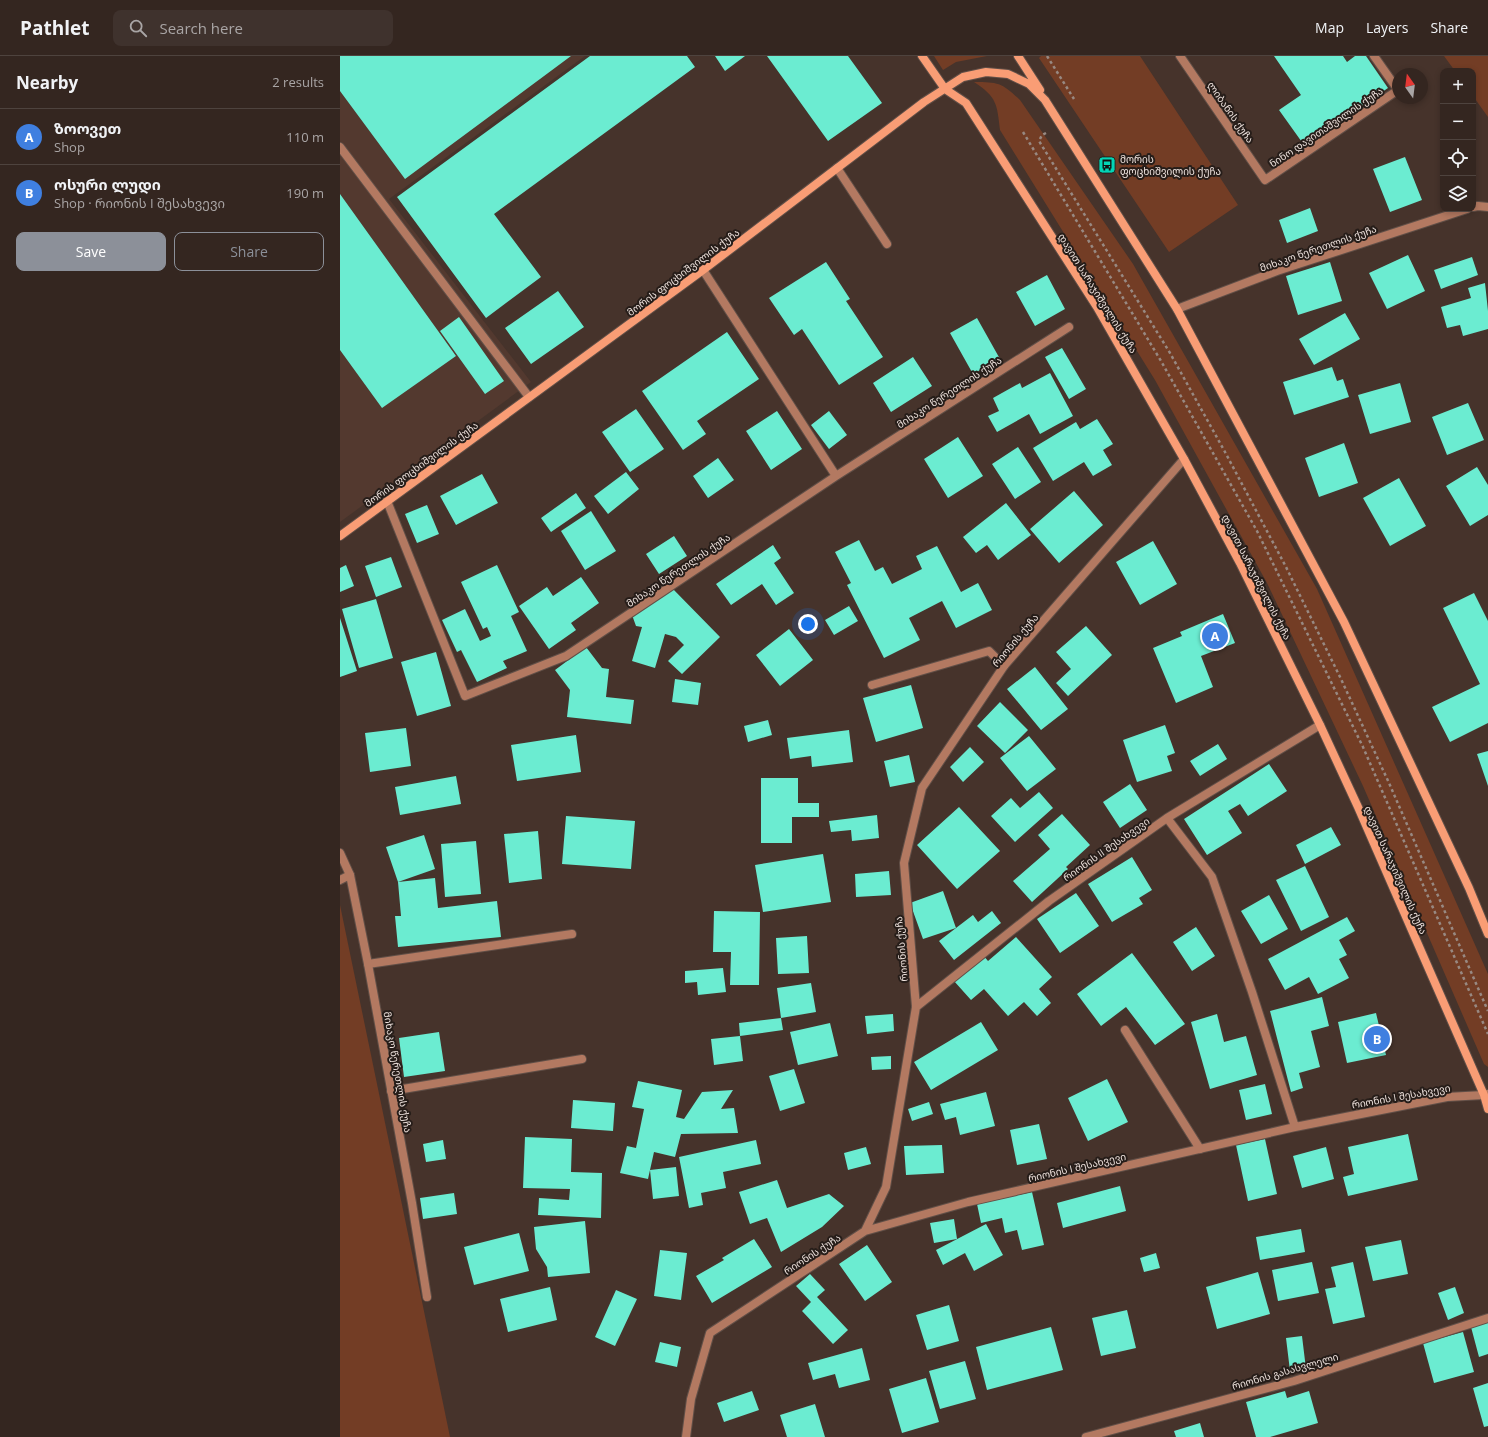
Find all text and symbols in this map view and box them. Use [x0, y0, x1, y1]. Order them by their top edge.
search box [113, 10, 393, 46]
text: Pathlet [20, 15, 89, 41]
icon: search [127, 17, 149, 39]
text: Search here [159, 18, 243, 38]
text: Map [1315, 18, 1344, 37]
text: Layers [1366, 18, 1408, 37]
text: Share [1430, 18, 1468, 37]
north arrow [1392, 68, 1428, 104]
map controls [1440, 68, 1476, 212]
button: + [1440, 68, 1476, 104]
text: Nearby [16, 71, 78, 94]
text: 2 results [272, 73, 324, 91]
street label: ლიბანის ქუჩა [1205, 79, 1257, 145]
street label: ნინო დავითაშვილის ქუჩა [1266, 84, 1386, 170]
button: − [1440, 104, 1476, 140]
text: ზოოვეთ [54, 118, 121, 138]
text: A [25, 128, 33, 146]
text: 110 m [286, 128, 324, 146]
text: Shop [54, 138, 85, 156]
button: locate [1440, 140, 1476, 176]
place label: მორის ფოცხიშვილის ქუჩა [1120, 152, 1221, 178]
bus stop icon: მორის ფოცხიშვილის ქუჩა [1097, 155, 1117, 175]
text: ოსური ლუდი [54, 174, 161, 194]
button: layers [1440, 176, 1476, 212]
text: B [25, 184, 33, 202]
text: 190 m [286, 184, 324, 202]
text: Shop · რიონის I შესახვევი [54, 194, 225, 212]
street label: მიხაკო წერეთლის ქუჩა [1258, 221, 1378, 275]
street label: მორის ფოცხიშვილის ქუჩა [624, 225, 742, 319]
street label: დავით სარაჯიშვილის ქუჩა [1055, 230, 1141, 356]
button: Save [16, 232, 166, 271]
button: Share [174, 232, 324, 271]
street label: მიხაკო წერეთლის ქუჩა [894, 353, 1004, 431]
street label: მორის ფოცხიშვილის ქუჩა [361, 418, 481, 510]
street label: დავით სარაჯიშვილის ქუჩა [1219, 512, 1295, 642]
street label: მიხაკო წერეთლის ქუჩა [623, 530, 733, 610]
street label: რიონის ქუჩა [989, 610, 1041, 670]
your location [798, 614, 818, 634]
pin: A [1202, 621, 1228, 651]
street label: დავით სარაჯიშვილის ქუჩა [1361, 804, 1431, 936]
street label: რიონის II შესახვევი [1060, 814, 1152, 884]
street label: რიონის ქუჩა [891, 916, 911, 982]
street label: მიხაკო წერეთლის ქუჩა [380, 1010, 416, 1134]
pin: B [1364, 1024, 1390, 1054]
street label: რიონის I შესახვევი [1351, 1080, 1452, 1112]
street label: რიონის I შესახვევი [1027, 1149, 1127, 1185]
street label: რიონის ქუჩა [781, 1230, 843, 1278]
street label: რიონის გასასვლელი [1230, 1349, 1340, 1393]

